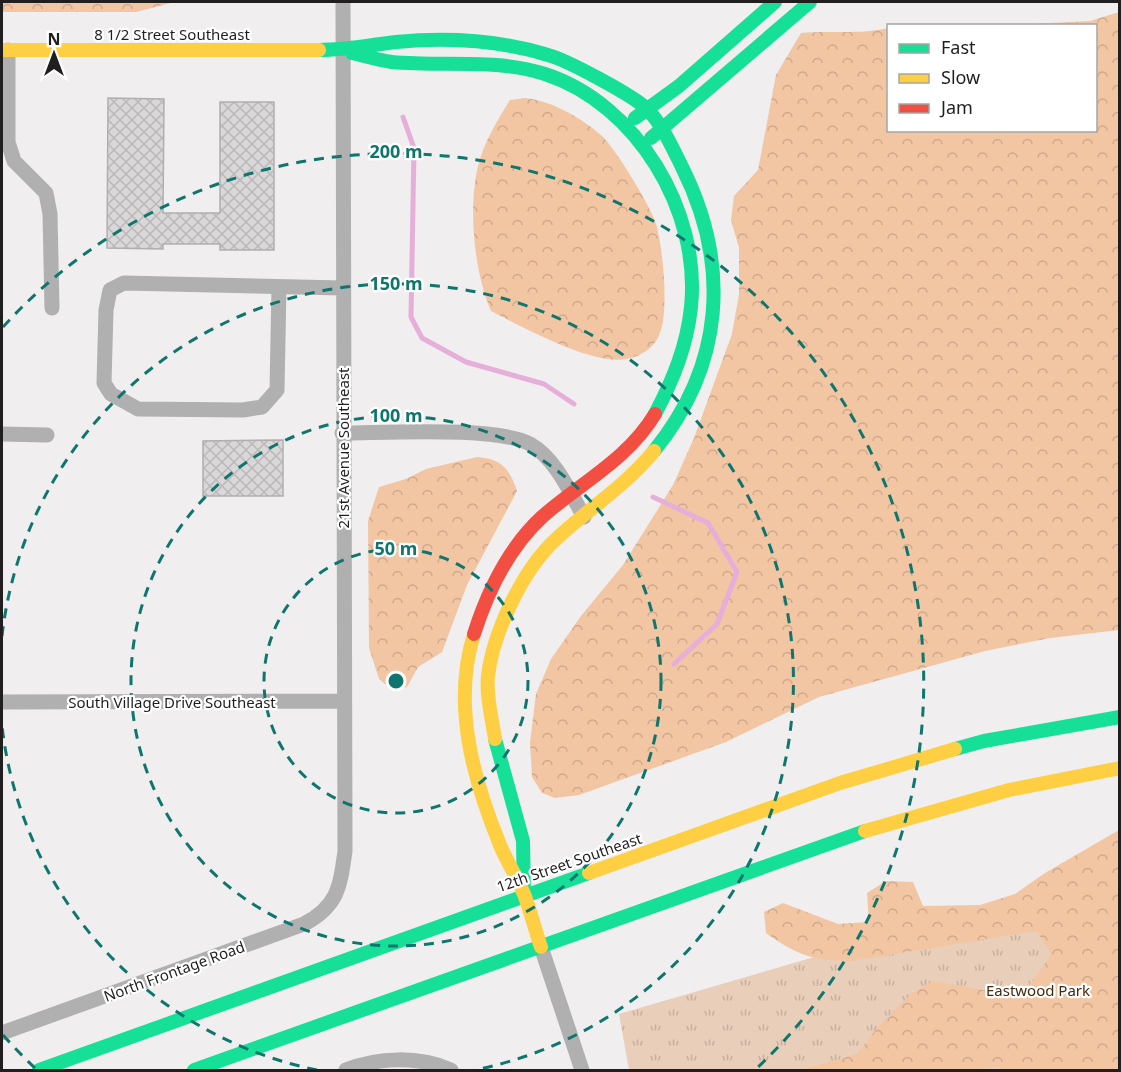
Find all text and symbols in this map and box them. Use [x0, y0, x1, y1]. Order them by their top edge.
north arrow [24, 24, 84, 84]
street label: 8 1/2 Street Southeast [94, 24, 250, 44]
legend [887, 24, 1097, 132]
text: N [47, 28, 61, 50]
text: Fast [941, 35, 976, 59]
text: Slow [941, 65, 980, 89]
text: Jam [939, 95, 973, 119]
text: 200 m [369, 139, 423, 163]
text: 150 m [369, 271, 423, 295]
street label: 21st Avenue Southeast [333, 367, 353, 528]
text: 100 m [369, 403, 423, 427]
text: 50 m [375, 536, 417, 560]
centre of rings [386, 671, 406, 691]
street label: South Village Drive Southeast [68, 692, 276, 712]
street label: 12th Street Southeast [494, 828, 645, 896]
street label: North Frontage Road [101, 936, 247, 1006]
park label: Eastwood Park [986, 980, 1090, 1000]

